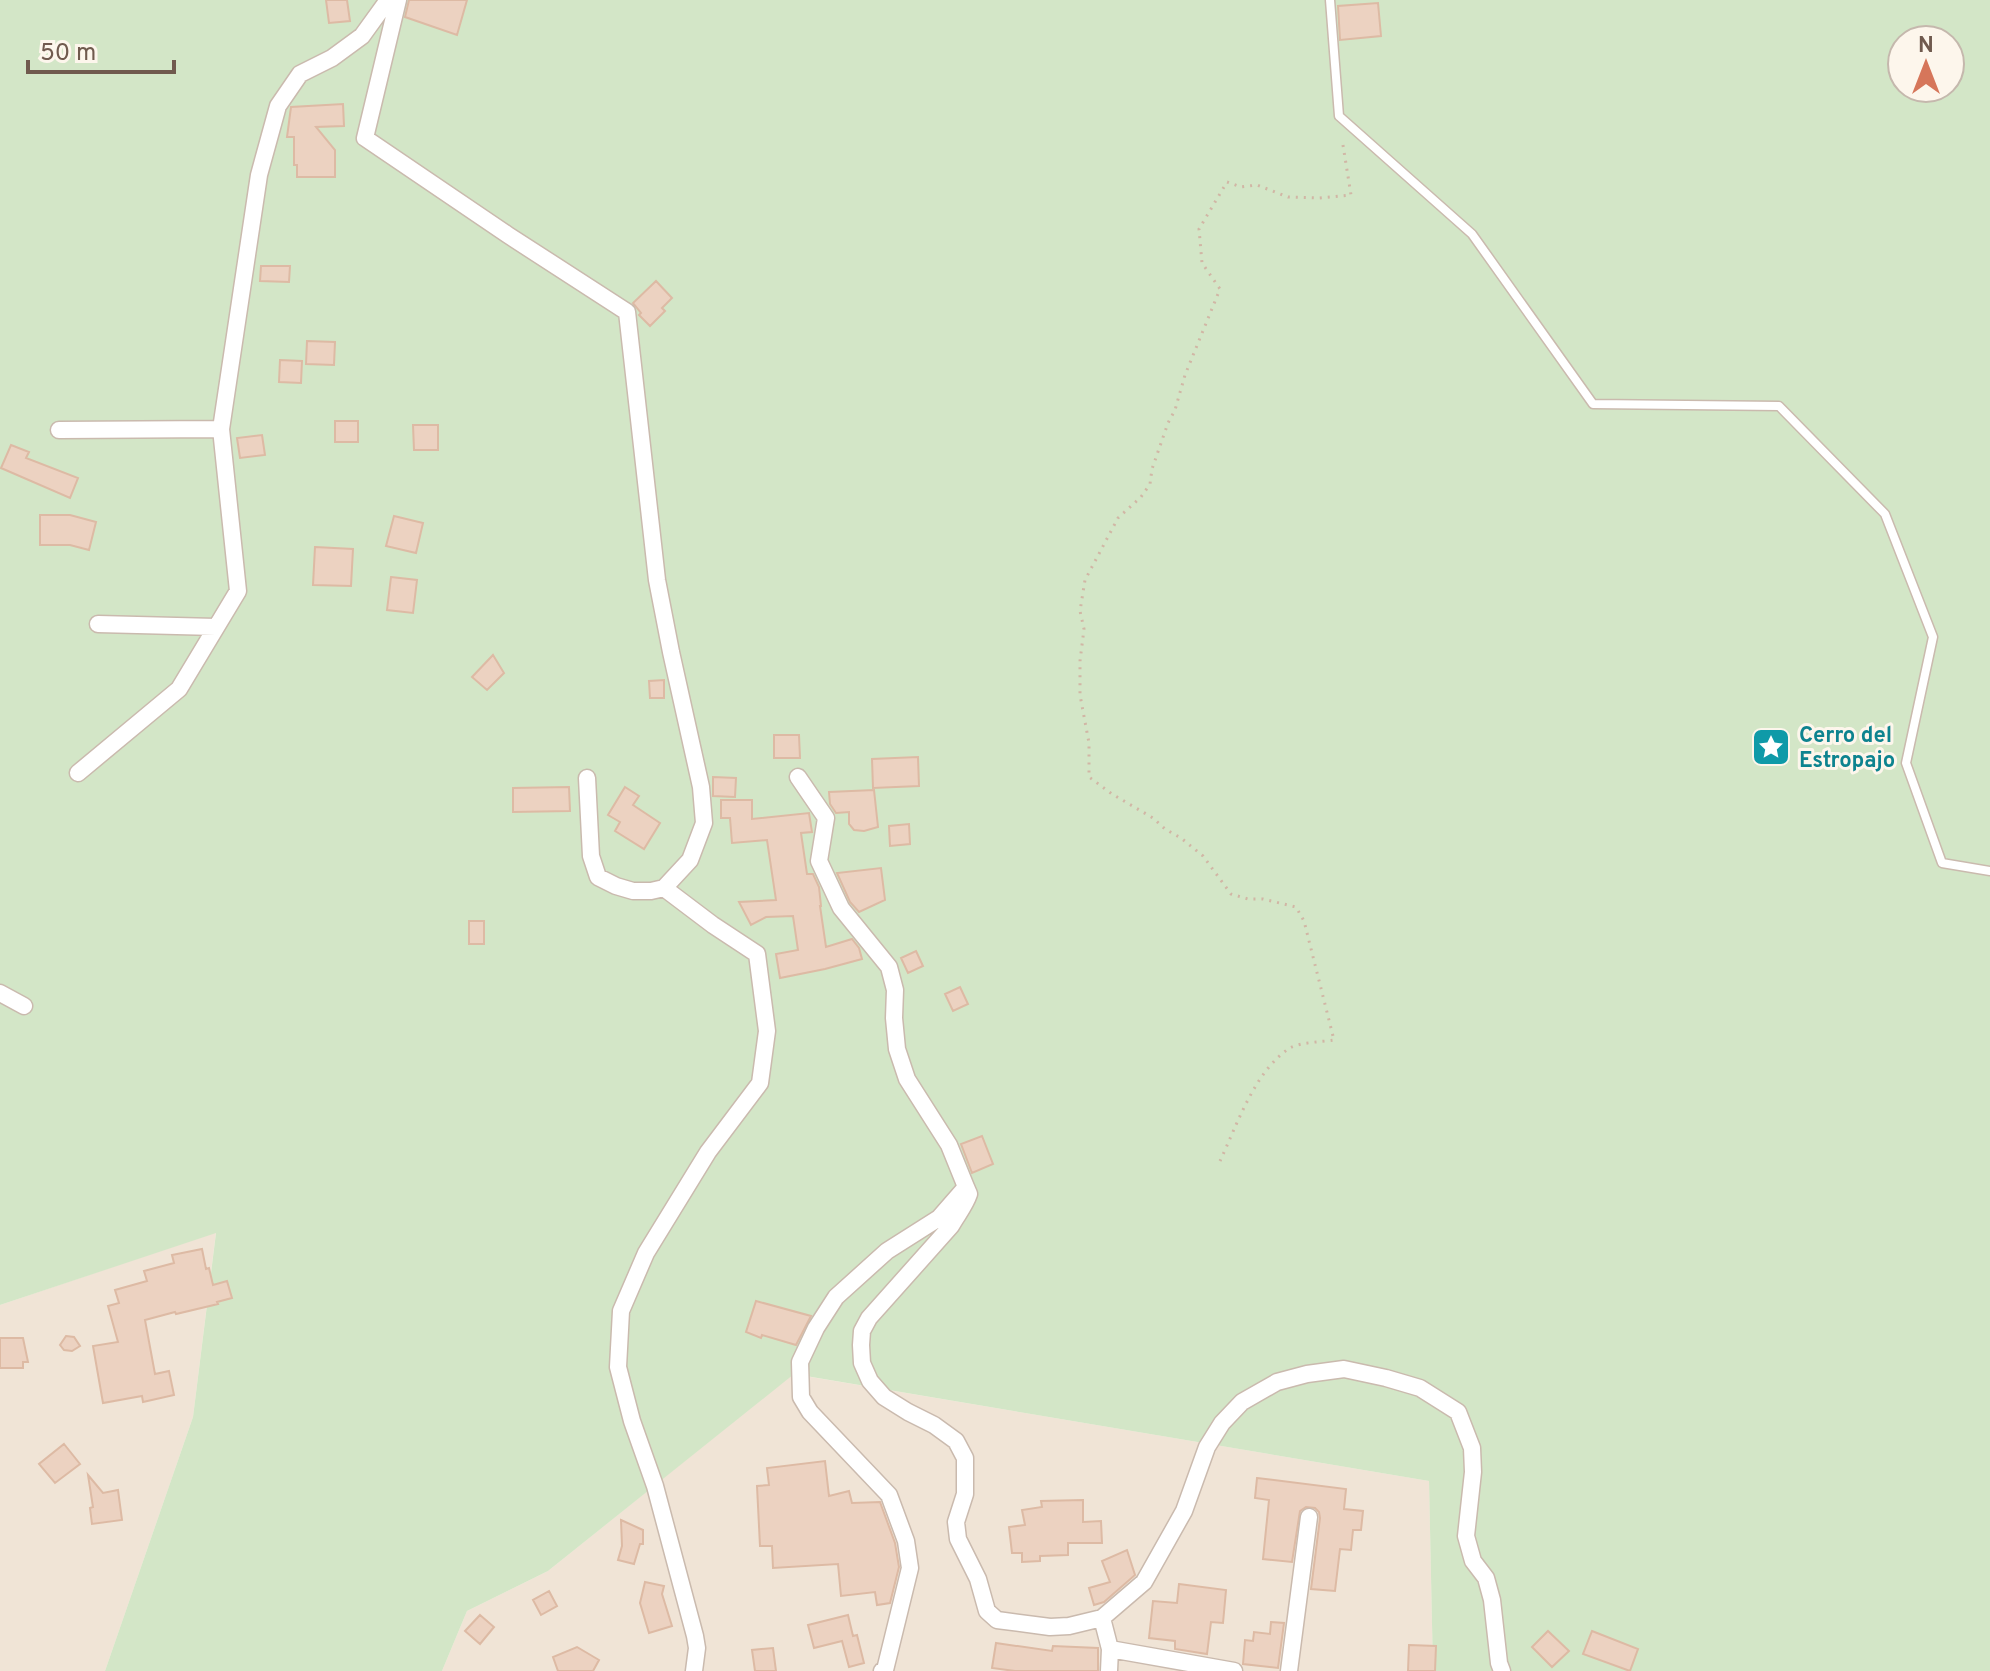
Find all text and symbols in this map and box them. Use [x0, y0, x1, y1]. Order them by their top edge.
scale bar [28, 24, 174, 74]
north arrow [1886, 24, 1966, 104]
text: N [1918, 33, 1934, 60]
text: 50 m [40, 39, 96, 69]
place label: Cerro del Estropajo [1799, 723, 1895, 775]
place icon: Cerro del Estropajo [1750, 726, 1792, 768]

